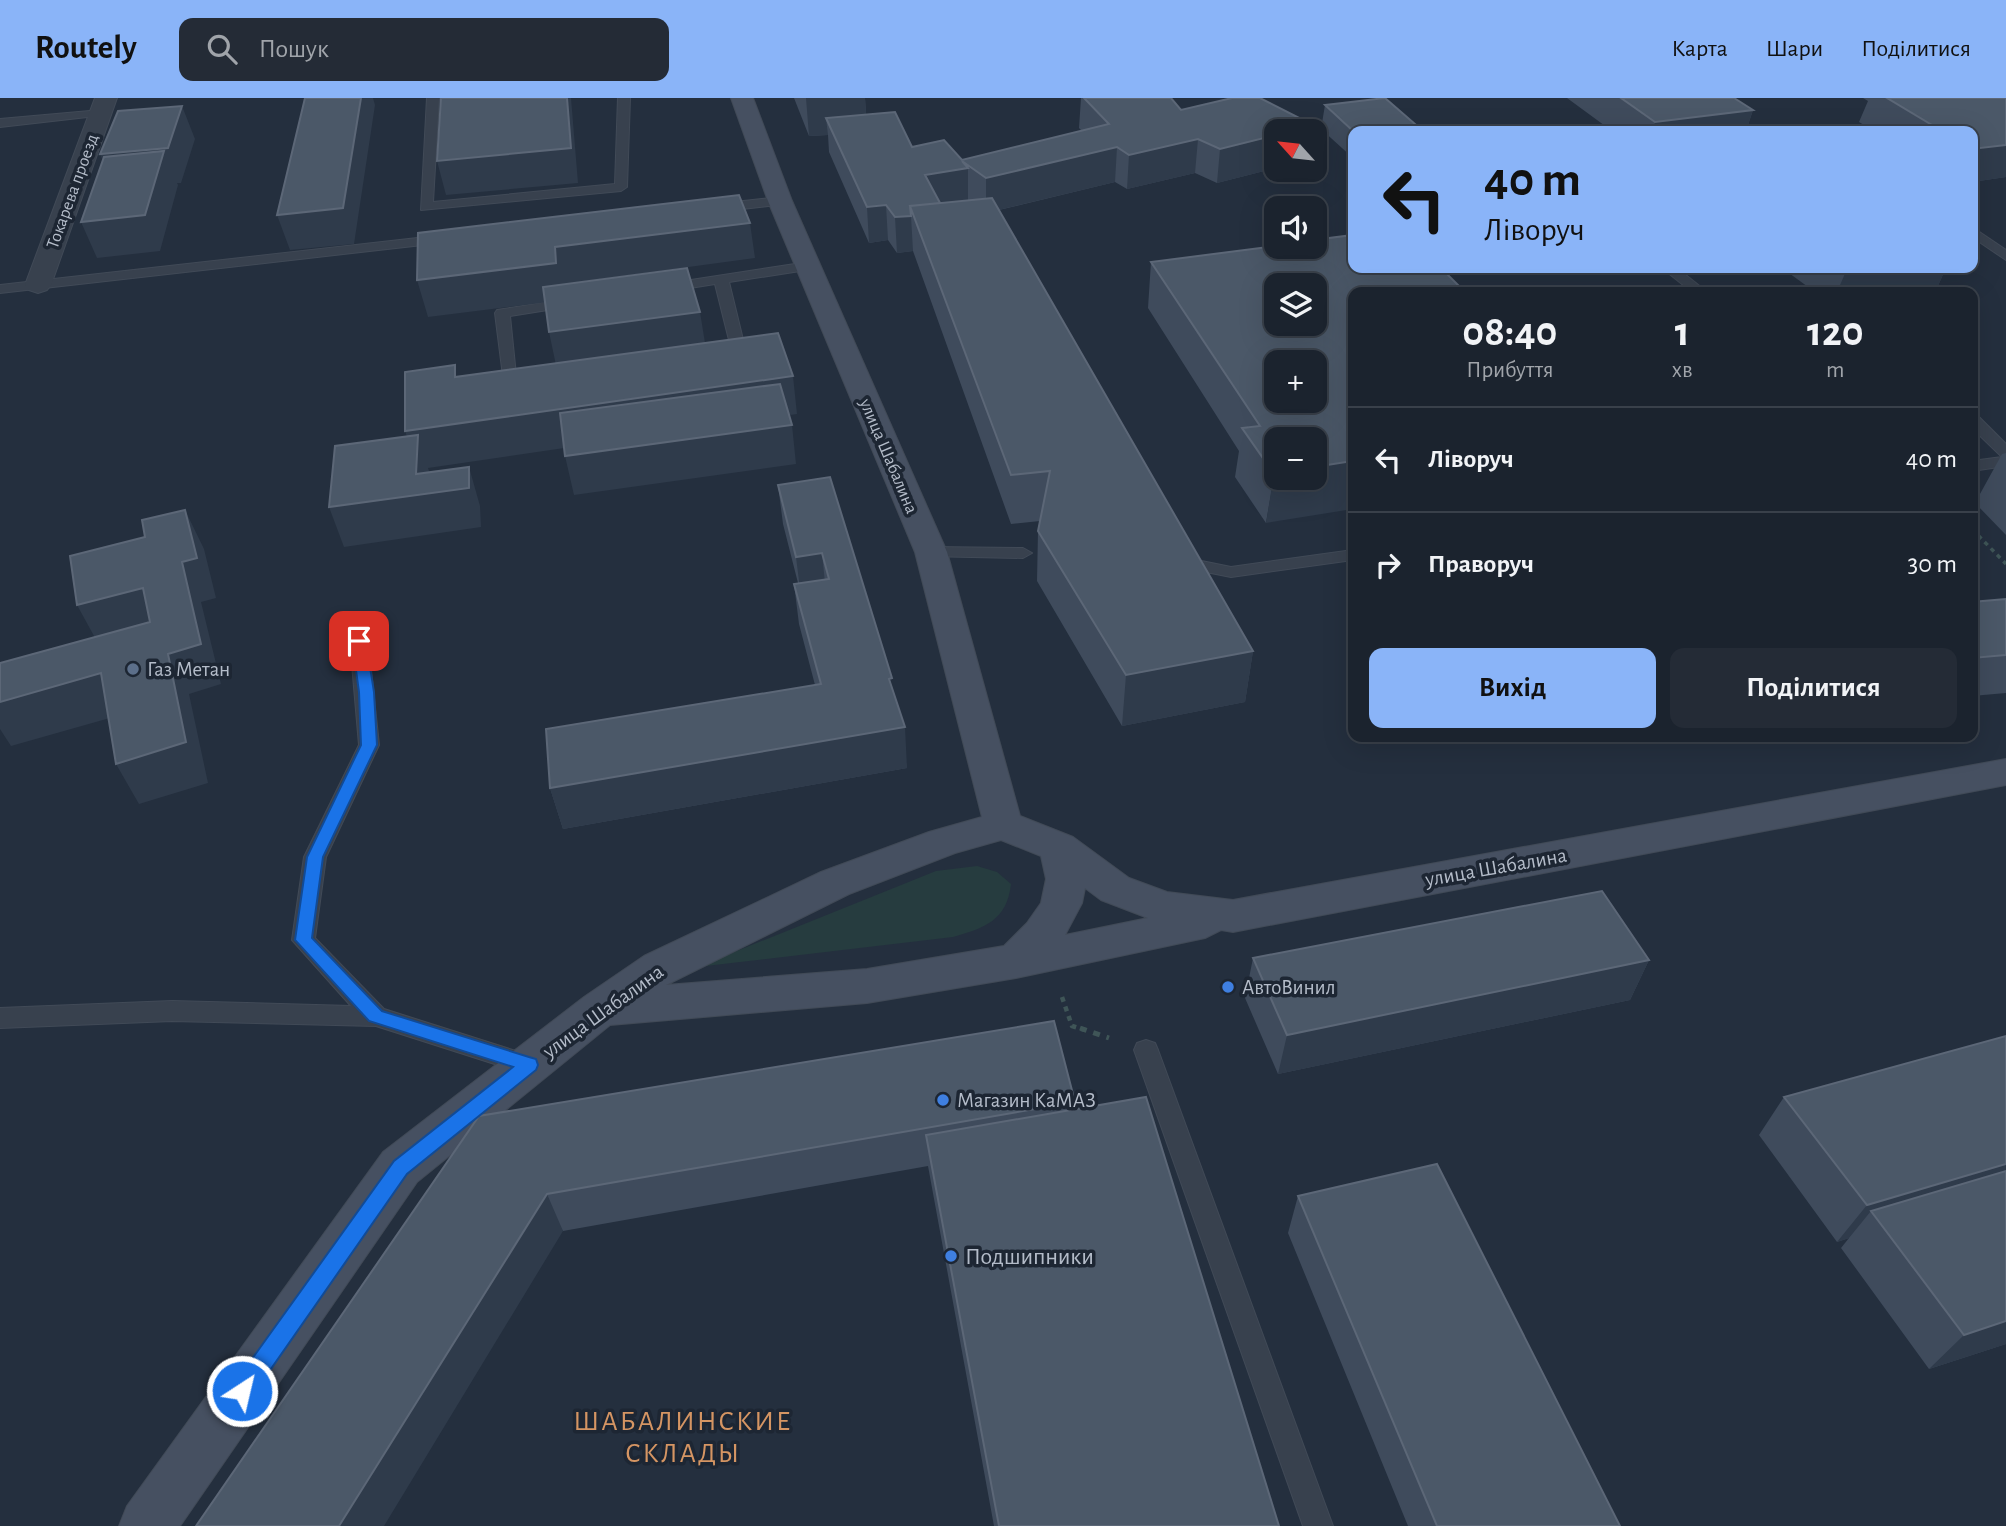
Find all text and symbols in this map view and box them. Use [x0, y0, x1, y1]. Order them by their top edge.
search box [179, 18, 669, 81]
icon: search [203, 30, 241, 68]
text: Routely [35, 32, 137, 65]
text: Пошук [259, 36, 329, 62]
text: Карта [1671, 37, 1728, 61]
text: Шари [1766, 37, 1823, 61]
text: Поділитися [1861, 37, 1971, 61]
north arrow [1264, 119, 1326, 182]
map controls [1264, 119, 1327, 490]
street label: Токарева проезд [44, 132, 102, 251]
icon: left [1369, 154, 1460, 245]
text: 40 m [1484, 156, 1581, 205]
button: sound [1264, 196, 1327, 259]
text: Ліворуч [1484, 214, 1585, 246]
button: layers [1264, 273, 1327, 336]
text: 08:40 [1462, 311, 1557, 353]
text: 1 [1675, 311, 1690, 353]
text: 120 [1807, 311, 1864, 353]
button: + [1264, 350, 1327, 413]
text: Прибуття [1466, 359, 1553, 382]
text: хв [1672, 359, 1693, 382]
text: m [1826, 359, 1844, 382]
street label: улица Шабалина [855, 395, 921, 516]
button: − [1264, 427, 1327, 490]
icon: left [1369, 441, 1407, 479]
text: Ліворуч [1428, 446, 1514, 472]
text: 40 m [1906, 446, 1957, 472]
icon: right [1369, 546, 1407, 584]
text: Праворуч [1428, 551, 1534, 577]
text: 30 m [1907, 551, 1957, 577]
pin [329, 611, 389, 671]
icon: arrive [340, 622, 378, 660]
button: Вихід [1369, 648, 1656, 728]
button: Поділитися [1670, 648, 1957, 728]
place label: Газ Метан [147, 659, 230, 680]
marker: Газ Метан [125, 661, 141, 677]
street label: улица Шабалина [1423, 845, 1569, 890]
street label: улица Шабалина [538, 961, 668, 1063]
place label: АвтоВинил [1242, 977, 1336, 998]
marker: АвтоВинил [1220, 979, 1236, 995]
place label: Магазин КаМАЗ [957, 1090, 1096, 1111]
marker: Магазин КаМАЗ [935, 1092, 951, 1108]
place label: Подшипники [965, 1245, 1094, 1269]
marker: Подшипники [943, 1248, 959, 1264]
position arrow [205, 1354, 279, 1428]
district label: ШАБАЛИНСКИЕ СКЛАДЫ [573, 1408, 793, 1468]

